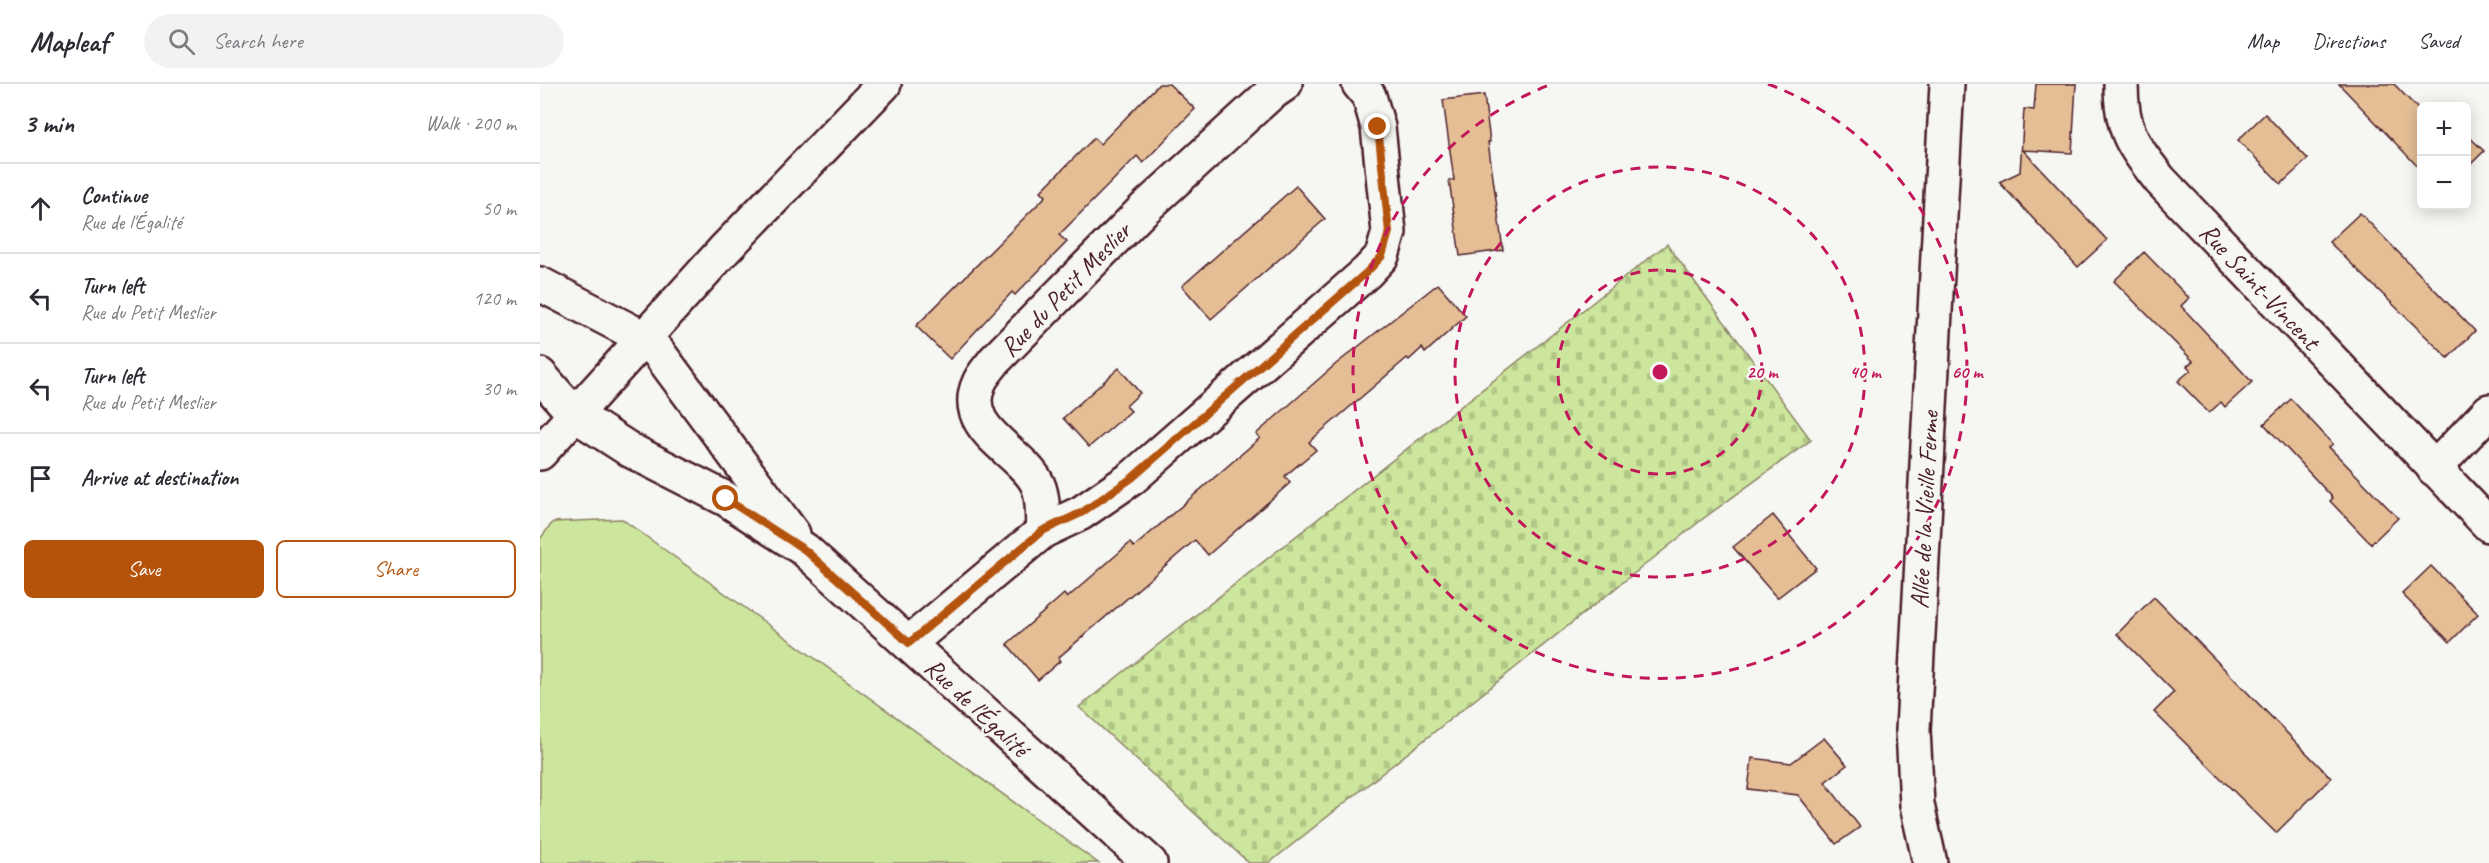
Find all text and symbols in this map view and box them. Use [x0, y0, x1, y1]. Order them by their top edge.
search box [144, 14, 564, 68]
text: Mapleaf [30, 24, 108, 59]
icon: search [165, 25, 198, 58]
text: Search here [213, 27, 303, 55]
text: Map [2247, 28, 2279, 54]
text: Directions [2312, 28, 2385, 54]
text: Saved [2418, 28, 2459, 54]
map controls [2417, 102, 2471, 210]
button: + [2417, 102, 2471, 156]
text: 3 min [24, 107, 74, 140]
text: Walk · 200 m [426, 111, 516, 136]
route end [1364, 113, 1390, 139]
button: − [2417, 156, 2471, 210]
text: Continue [81, 182, 147, 210]
icon: ahead [24, 192, 57, 225]
text: 50 m [482, 196, 516, 221]
text: Rue de l'Égalité [81, 210, 182, 235]
street label: Rue du Petit Meslier [993, 213, 1140, 364]
street label: Rue Saint-Vincent [2192, 216, 2328, 358]
text: Turn left [81, 272, 145, 300]
icon: left [24, 282, 57, 315]
text: 120 m [473, 286, 516, 311]
text: Rue du Petit Meslier [81, 300, 216, 325]
text: 20 m [1747, 361, 1779, 383]
text: 40 m [1850, 361, 1882, 383]
text: 60 m [1951, 361, 1984, 383]
text: Turn left [81, 362, 145, 390]
centre of rings [1650, 362, 1670, 382]
icon: left [24, 372, 57, 405]
text: 30 m [482, 376, 516, 401]
text: Rue du Petit Meslier [81, 390, 216, 415]
street label: Allée de la Vieille Ferme [1903, 409, 1946, 610]
icon: arrive [24, 462, 57, 495]
text: Arrive at destination [81, 464, 238, 492]
route start [712, 485, 738, 511]
button: Save [24, 540, 264, 598]
button: Share [276, 540, 516, 598]
street label: Rue de l'Égalité [917, 651, 1038, 767]

